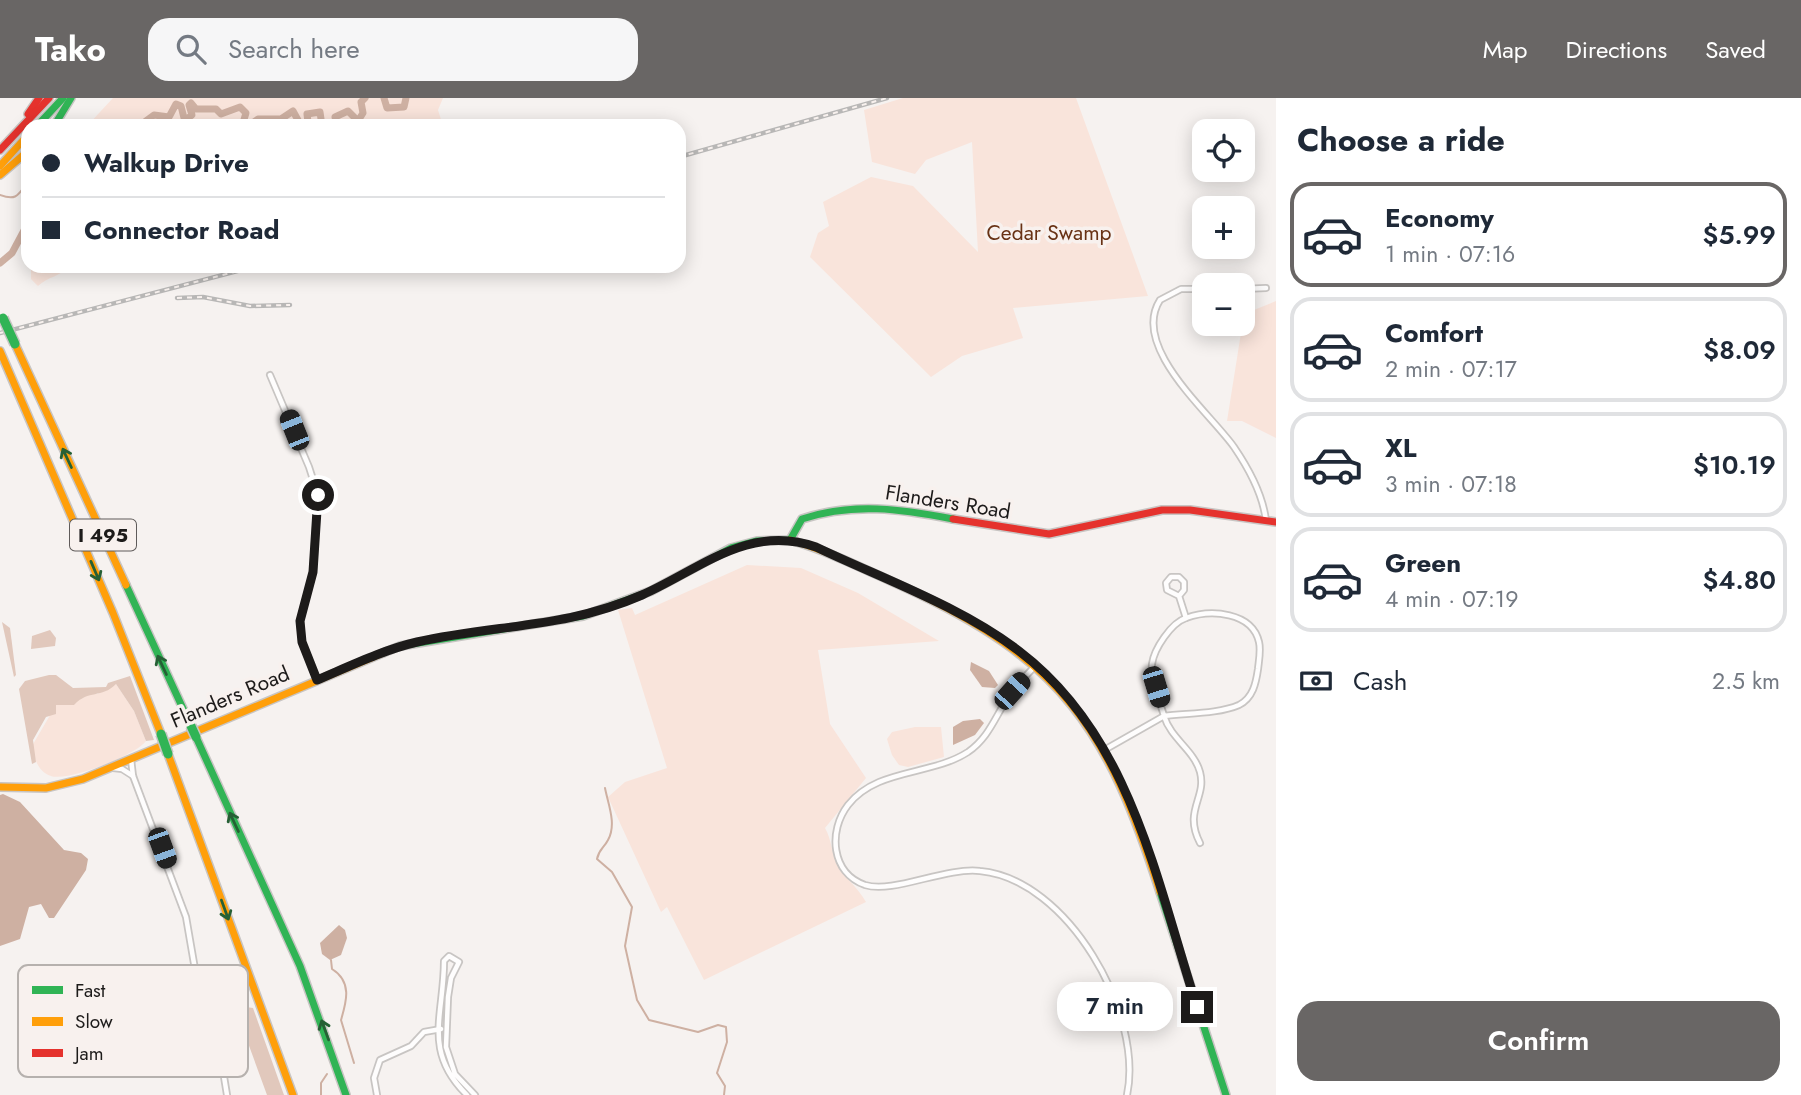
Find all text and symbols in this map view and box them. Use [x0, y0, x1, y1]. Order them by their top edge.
search box [148, 18, 638, 81]
text: Tako [35, 26, 106, 73]
icon: search [172, 30, 210, 68]
text: Search here [228, 30, 360, 68]
text: Map [1483, 32, 1528, 67]
text: Directions [1566, 32, 1667, 67]
text: Saved [1705, 32, 1766, 67]
text: Choose a ride [1297, 117, 1505, 163]
map controls [1192, 119, 1255, 336]
button: locate [1192, 119, 1255, 182]
text: Walkup Drive [84, 144, 249, 182]
button: + [1192, 196, 1255, 259]
text: Economy [1385, 199, 1494, 237]
icon: car [1301, 203, 1364, 266]
text: Connector Road [84, 211, 280, 249]
text: $5.99 [1703, 216, 1776, 254]
park label: Cedar Swamp [986, 218, 1112, 248]
text: 1 min · 07:16 [1385, 237, 1515, 271]
button: − [1192, 273, 1255, 336]
text: Comfort [1385, 314, 1483, 352]
icon: car [1301, 318, 1364, 381]
text: $8.09 [1703, 331, 1776, 369]
text: 2 min · 07:17 [1385, 352, 1517, 386]
car [277, 407, 312, 453]
text: XL [1385, 429, 1417, 467]
icon: car [1301, 433, 1364, 496]
text: $10.19 [1693, 446, 1776, 484]
one-way arrow [60, 448, 73, 469]
text: 3 min · 07:18 [1385, 467, 1517, 501]
street label: Flanders Road [883, 477, 1013, 527]
route start [302, 479, 334, 511]
road number: I 495 [70, 520, 136, 550]
text: Green [1385, 544, 1461, 582]
icon: car [1301, 548, 1364, 611]
one-way arrow [89, 560, 102, 581]
text: $4.80 [1702, 561, 1776, 599]
text: 4 min · 07:19 [1385, 582, 1518, 616]
one-way arrow [155, 654, 168, 676]
street label: Flanders Road [166, 658, 294, 736]
icon: cash [1297, 662, 1335, 700]
text: Cash [1353, 662, 1407, 700]
car [1140, 664, 1173, 710]
text: 2.5 km [1712, 664, 1780, 698]
car [991, 668, 1034, 714]
one-way arrow [227, 811, 240, 832]
car [145, 825, 180, 871]
one-way arrow [220, 899, 232, 921]
legend [18, 965, 248, 1077]
text: Fast [75, 977, 106, 1004]
callout: 7 min [1057, 982, 1172, 1032]
text: 7 min [1086, 989, 1144, 1023]
route end [1181, 991, 1213, 1023]
button: Confirm [1297, 1001, 1780, 1081]
text: Slow [75, 1008, 113, 1035]
one-way arrow [318, 1020, 330, 1042]
text: Jam [72, 1040, 104, 1067]

